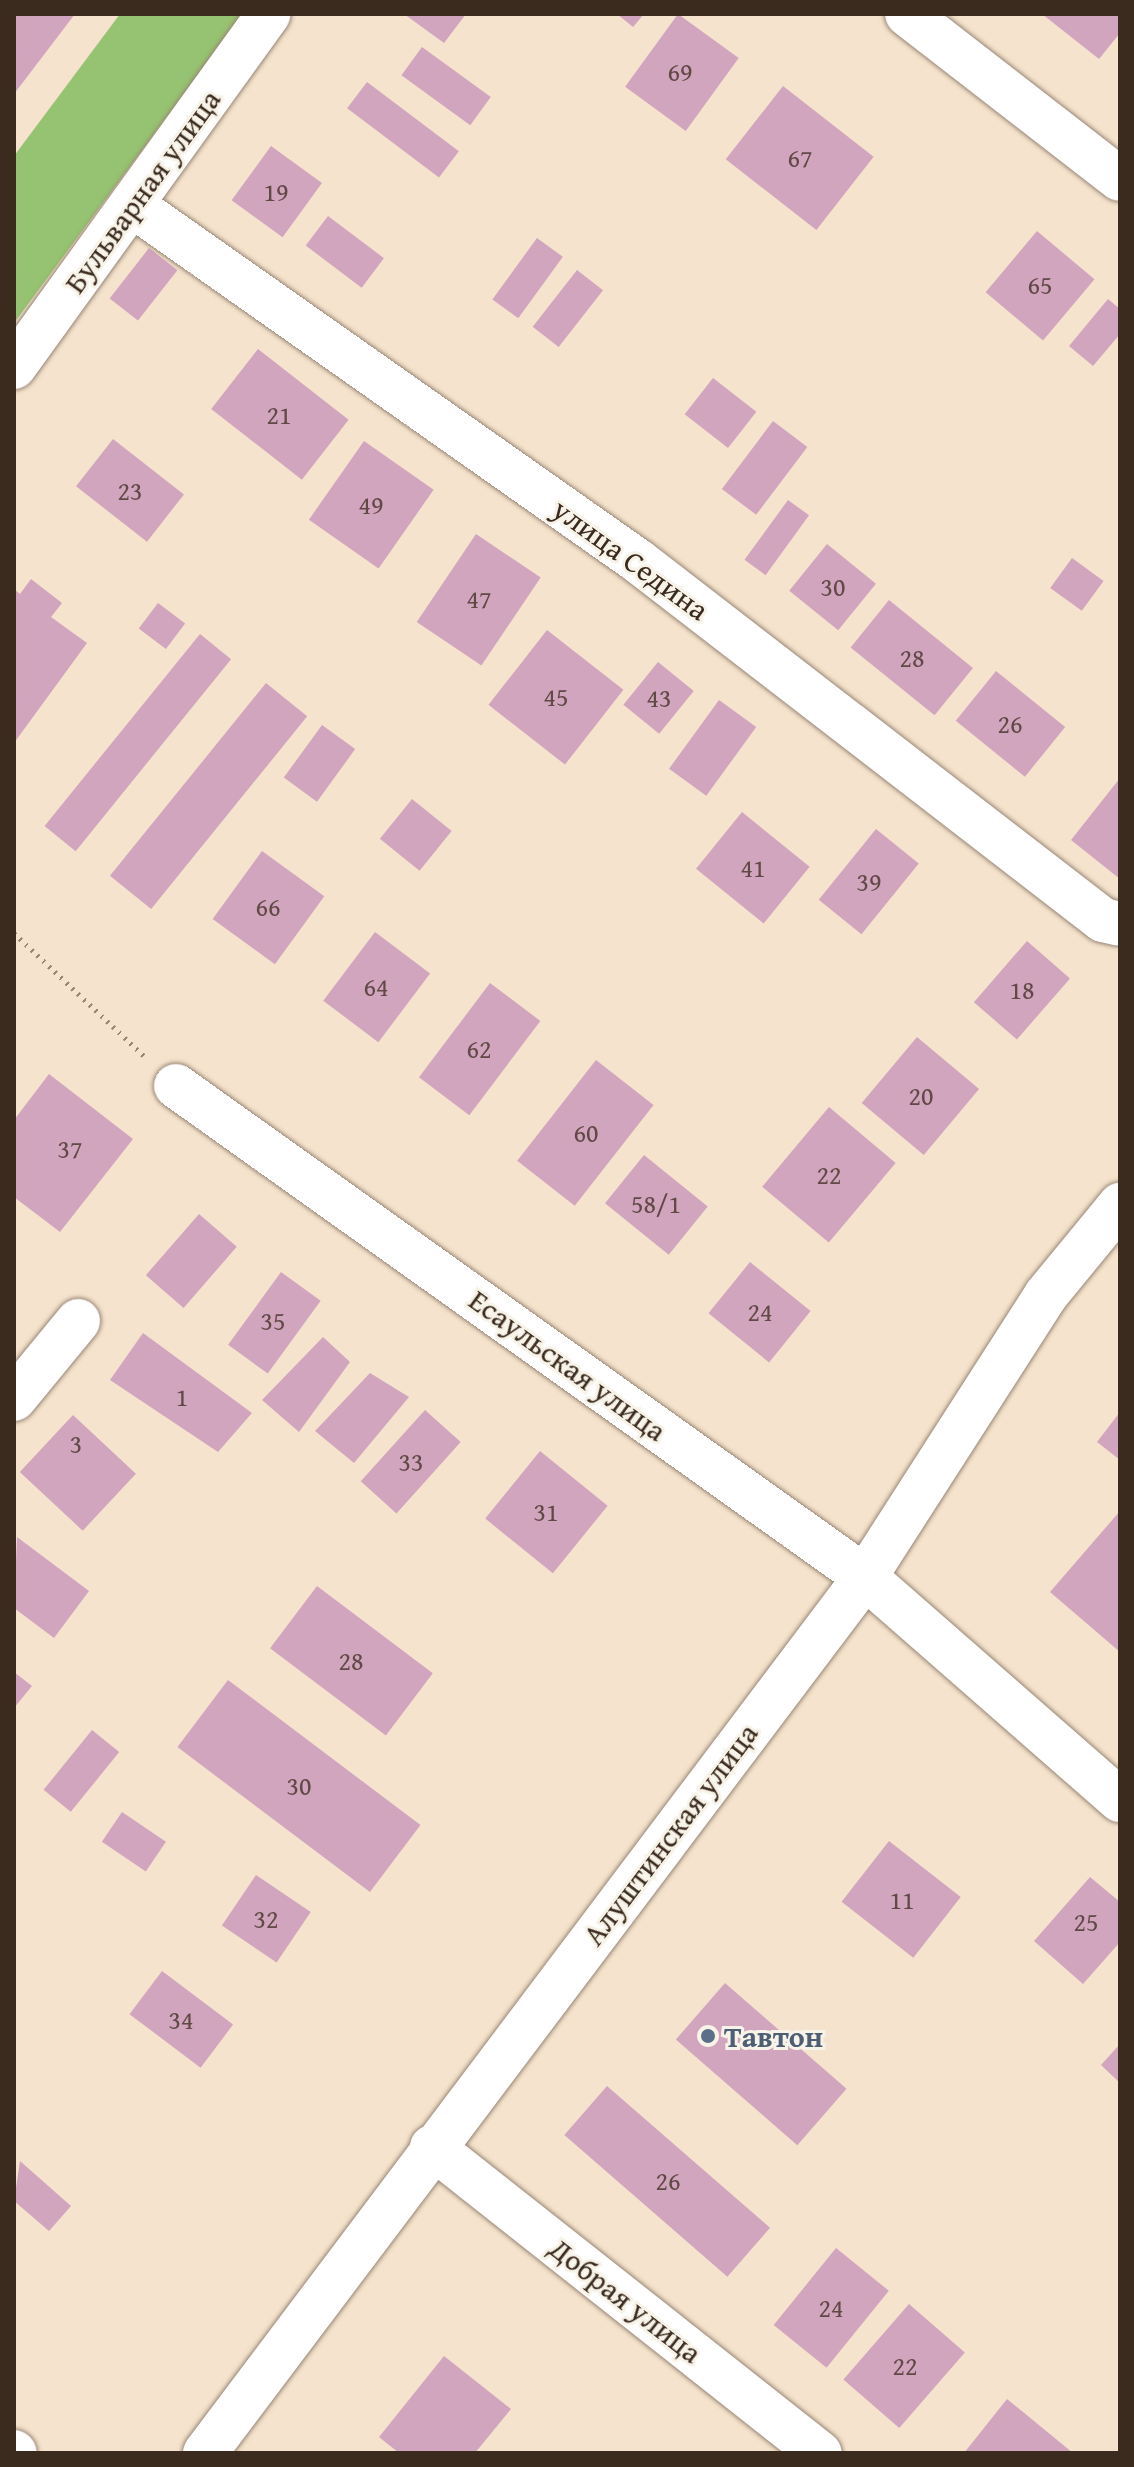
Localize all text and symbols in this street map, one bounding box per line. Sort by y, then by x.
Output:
house number: 69 [667,56,693,88]
street label: Бульварная улица [56,82,228,300]
house number: 67 [787,142,813,174]
house number: 19 [263,176,289,208]
house number: 65 [1027,269,1053,301]
house number: 21 [266,399,292,431]
house number: 23 [117,475,143,507]
house number: 49 [358,489,384,521]
street label: улица Седина [546,490,716,628]
house number: 30 [820,571,846,603]
house number: 47 [466,583,492,615]
house number: 28 [899,642,925,674]
house number: 45 [543,681,569,713]
house number: 43 [646,682,672,714]
house number: 26 [997,708,1023,740]
house number: 41 [740,852,766,884]
house number: 39 [856,866,882,898]
house number: 66 [255,891,281,923]
house number: 64 [363,971,389,1003]
house number: 18 [1009,974,1035,1006]
house number: 62 [466,1033,492,1065]
house number: 20 [908,1080,934,1112]
house number: 60 [573,1117,599,1149]
house number: 37 [57,1133,83,1165]
house number: 22 [816,1159,842,1191]
house number: 58/1 [631,1188,681,1220]
street label: Есаульская улица [462,1281,674,1449]
house number: 24 [747,1296,773,1328]
house number: 35 [260,1305,286,1337]
house number: 1 [176,1381,188,1413]
house number: 3 [70,1428,82,1460]
house number: 33 [398,1446,424,1478]
house number: 31 [533,1496,559,1528]
house number: 28 [338,1645,364,1677]
street label: Алуштинская улица [575,1716,765,1952]
house number: 30 [286,1770,312,1802]
house number: 11 [889,1884,915,1916]
house number: 32 [253,1903,279,1935]
house number: 25 [1073,1906,1099,1938]
house number: 34 [168,2004,194,2036]
place label: Тавтон [724,2018,823,2054]
marker: Тавтон [699,2027,717,2045]
house number: 26 [655,2165,681,2197]
street label: Добрая улица [543,2229,709,2371]
house number: 24 [818,2292,844,2324]
house number: 22 [892,2350,918,2382]

